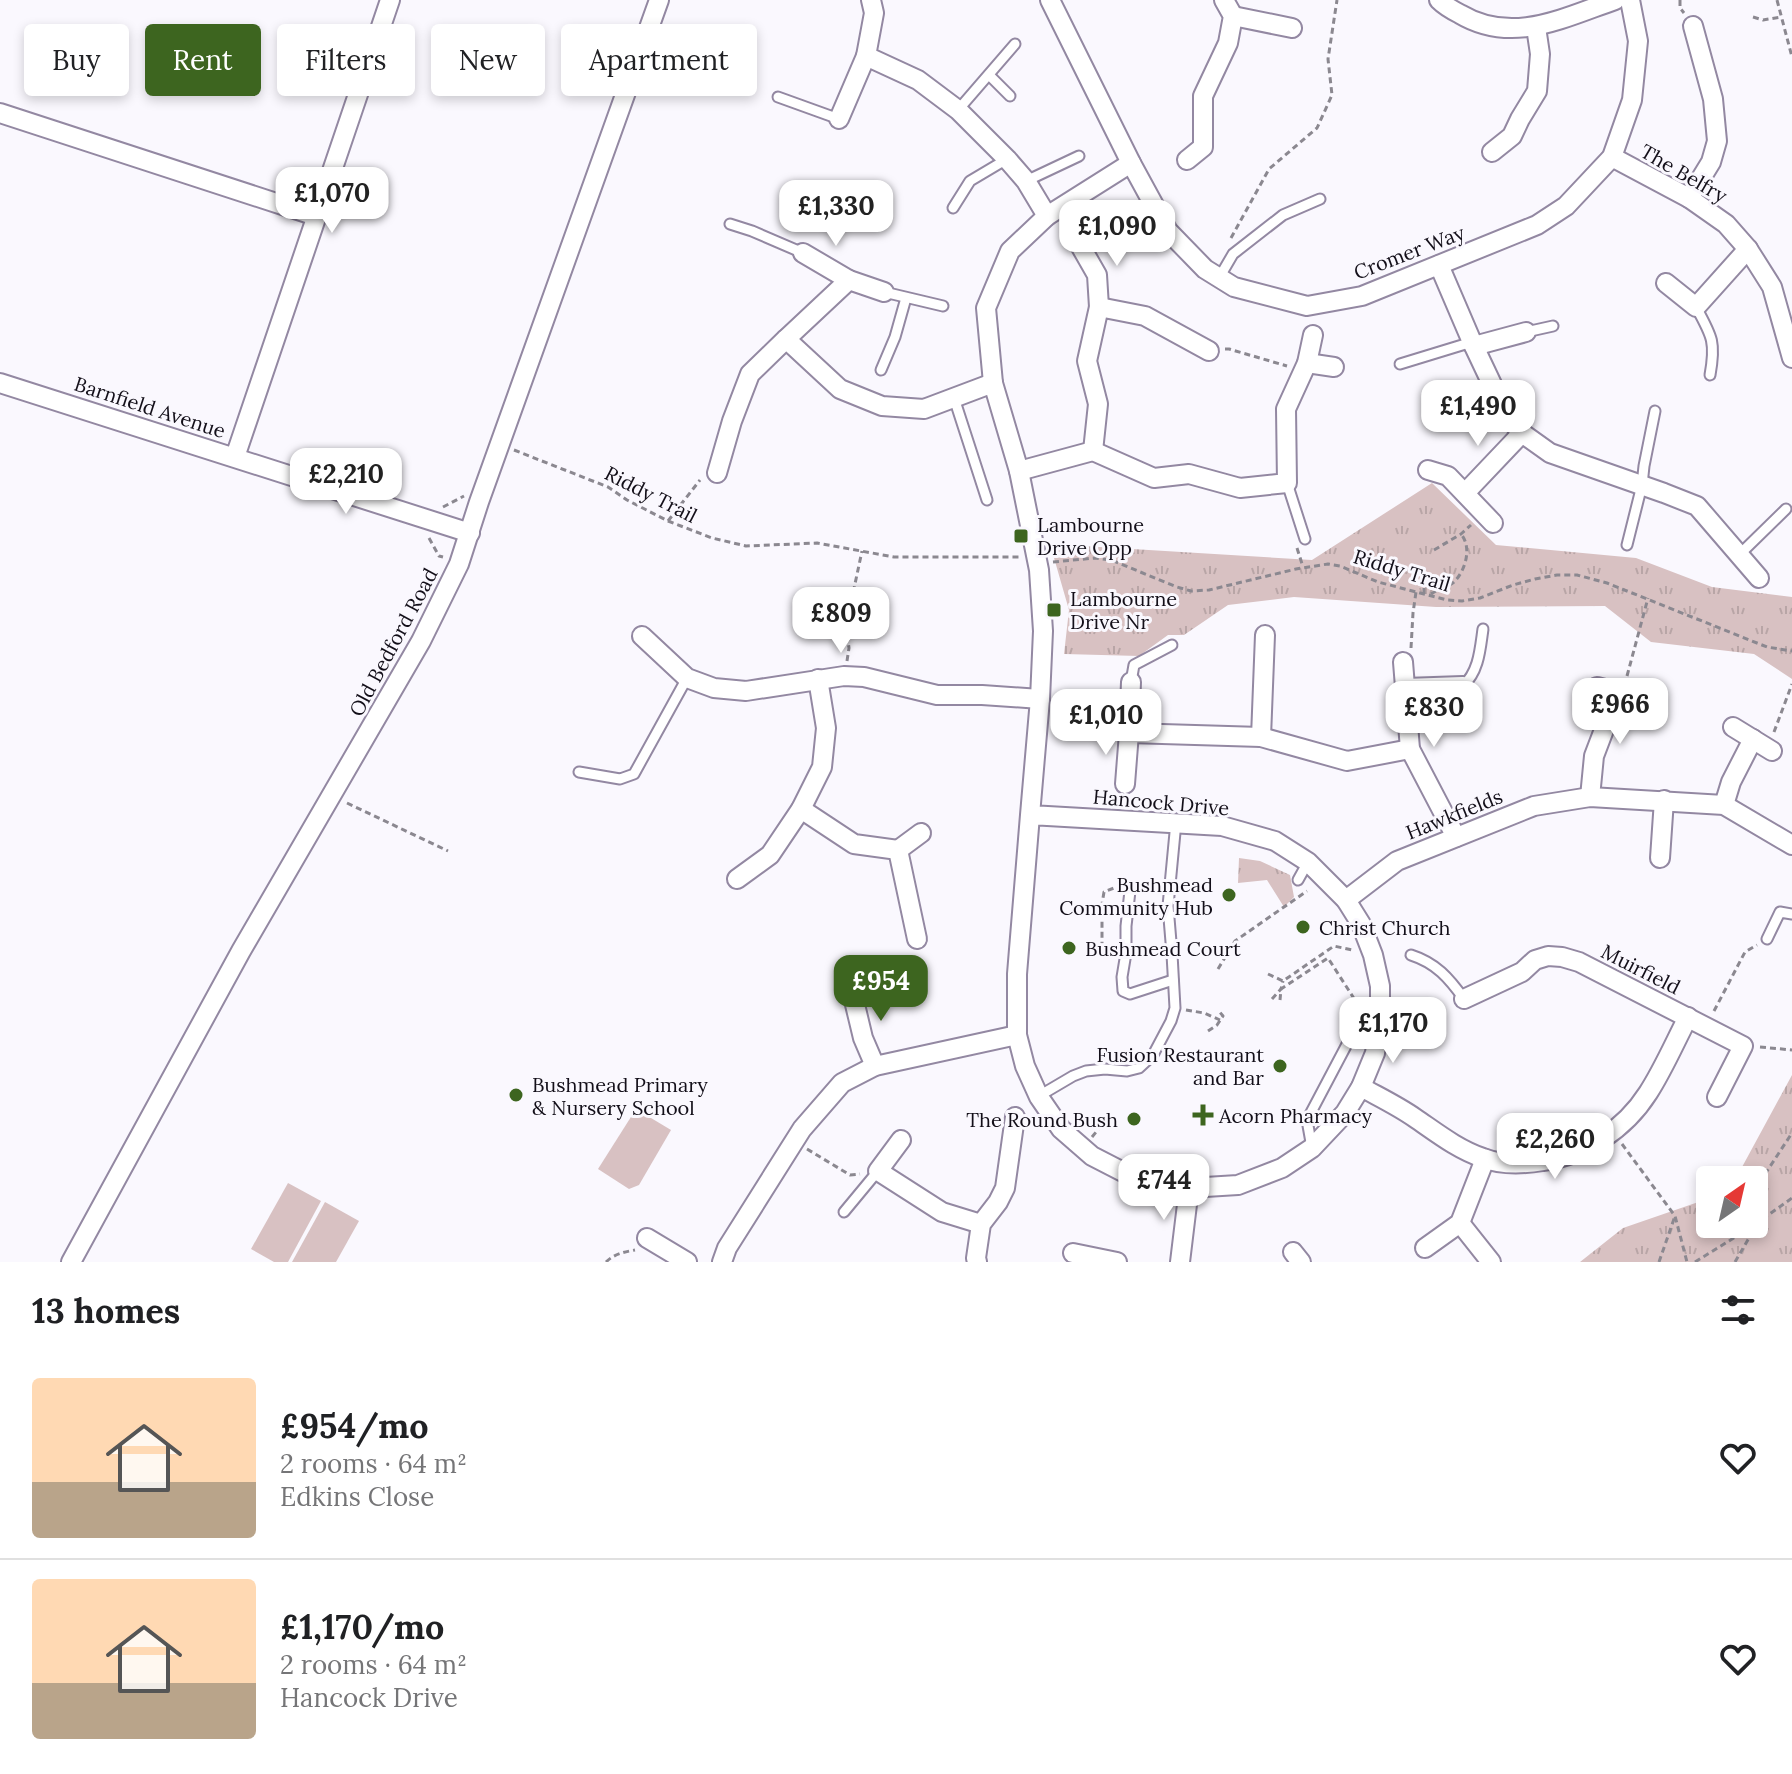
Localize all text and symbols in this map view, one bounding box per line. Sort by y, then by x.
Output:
chip: Buy [24,24,129,96]
chip: Rent [145,24,261,96]
chip: Filters [277,24,415,96]
chip: New [431,24,545,96]
chip: Apartment [561,24,757,96]
street label: The Belfry [1636,138,1732,208]
pin: £1,070 [267,167,397,235]
text: £1,070 [294,176,370,209]
pin: £1,330 [771,180,901,248]
text: £1,330 [797,189,875,222]
pin: £1,090 [1052,200,1182,268]
text: £1,090 [1077,209,1157,242]
street label: Cromer Way [1350,219,1468,285]
street label: Barnfield Avenue [71,371,229,443]
pin: £1,490 [1413,380,1543,448]
text: £1,490 [1439,389,1517,422]
pin: £2,210 [281,448,411,516]
text: £2,210 [308,457,384,490]
street label: Riddy Trail [601,460,701,528]
place label: Lambourne Drive Opp [1037,512,1144,560]
marker: Lambourne Drive Opp [1012,527,1030,545]
street label: Riddy Trail [1350,543,1454,597]
street label: Old Bedford Road [343,564,443,720]
place label: Lambourne Drive Nr [1070,586,1177,634]
pin: £809 [794,587,888,655]
text: £809 [810,596,872,629]
marker: Lambourne Drive Nr [1045,601,1063,619]
pin: £966 [1573,678,1667,746]
pin: £830 [1387,681,1481,749]
text: £966 [1590,687,1650,720]
pin: £1,010 [1041,689,1171,757]
text: £830 [1404,690,1464,723]
text: £1,010 [1068,698,1144,731]
street label: Hawkfields [1402,783,1506,845]
street label: Hancock Drive [1092,784,1230,820]
place label: Bushmead Community Hub [1059,872,1213,920]
marker: Bushmead Community Hub [1220,886,1238,904]
place label: Christ Church [1319,915,1451,940]
marker: Christ Church [1294,918,1312,936]
place label: Bushmead Court [1085,936,1241,961]
marker: Bushmead Court [1060,939,1078,957]
street label: Muirfield [1597,939,1685,1000]
pin: £954 [834,955,928,1023]
text: £954 [852,964,910,997]
pin: £1,170 [1328,997,1458,1065]
text: £1,170 [1357,1006,1429,1039]
place label: Fusion Restaurant and Bar [1096,1042,1264,1090]
marker: Fusion Restaurant and Bar [1271,1057,1289,1075]
place label: Bushmead Primary & Nursery School [532,1072,708,1120]
marker: Bushmead Primary & Nursery School [507,1086,525,1104]
place label: Acorn Pharmacy [1218,1103,1373,1128]
marker: Acorn Pharmacy [1194,1106,1212,1124]
place label: The Round Bush [966,1107,1118,1132]
marker: The Round Bush [1125,1110,1143,1128]
pin: £2,260 [1490,1113,1620,1181]
text: £2,260 [1515,1122,1595,1155]
pin: £744 [1117,1154,1211,1222]
text: £744 [1136,1163,1192,1196]
north arrow [1696,1166,1768,1238]
map controls [1696,1166,1768,1238]
icon: filters [1716,1288,1760,1332]
text: 13 homes [32,1289,180,1332]
text: £954/mo [280,1404,429,1447]
icon: home [96,1410,192,1506]
icon: heart [1716,1436,1760,1480]
text: 2 rooms · 64 m² [280,1447,467,1480]
text: Edkins Close [280,1480,434,1513]
text: £1,170/mo [280,1605,444,1648]
icon: home [96,1611,192,1707]
icon: heart [1716,1637,1760,1681]
text: 2 rooms · 64 m² [280,1648,467,1681]
text: Hancock Drive [280,1681,458,1714]

